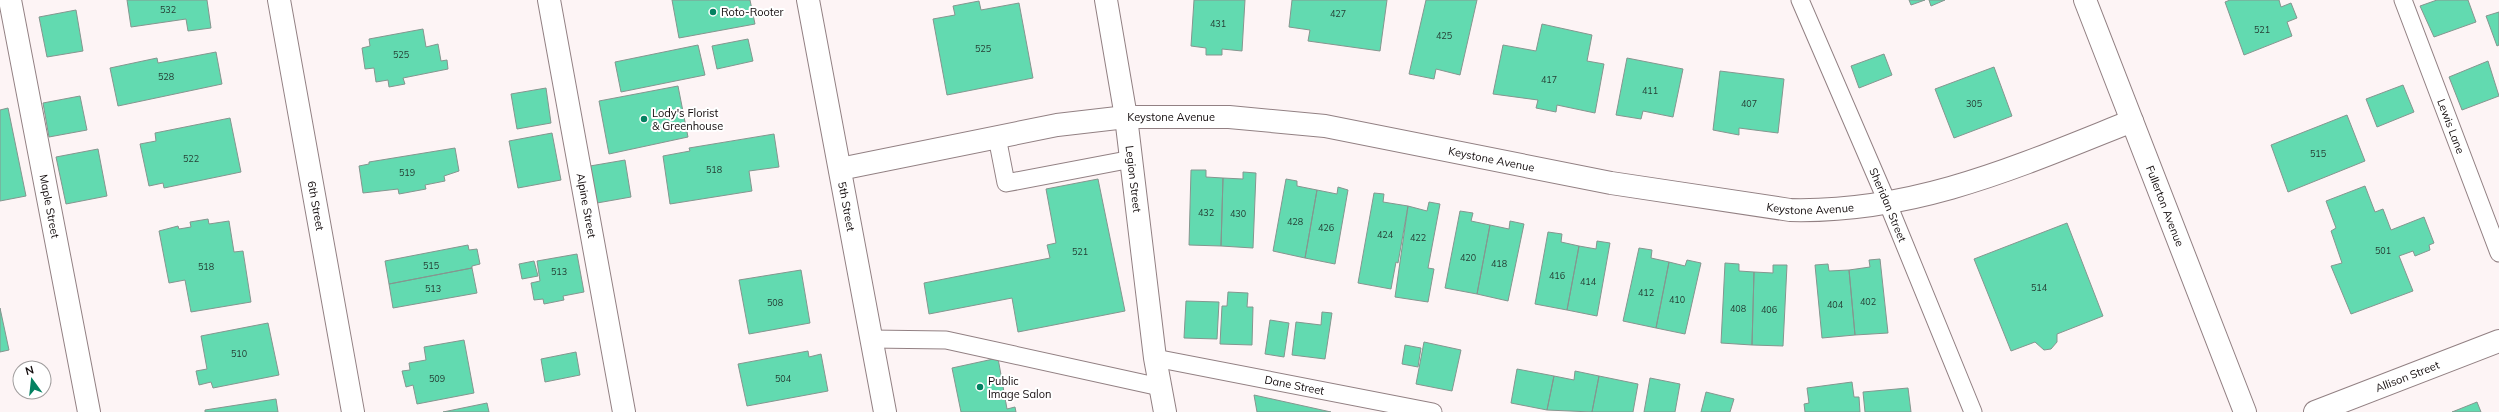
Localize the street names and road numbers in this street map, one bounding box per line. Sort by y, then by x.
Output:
street label: Lewis Lane [2434,97,2468,156]
street label: Keystone Avenue [1127,110,1215,124]
street label: Keystone Avenue [1447,144,1536,175]
street label: Legion Street [1122,145,1144,213]
street label: Fullerton Avenue [2143,164,2187,249]
street label: Sheridan Street [1866,166,1910,244]
street label: Alpine Street [574,172,599,239]
street label: Maple Street [37,173,63,239]
street label: 6th Street [305,180,327,232]
street label: 5th Street [835,180,858,233]
street label: Keystone Avenue [1765,200,1855,217]
street label: Allison Street [2373,358,2442,395]
street label: Dane Street [1263,372,1326,398]

